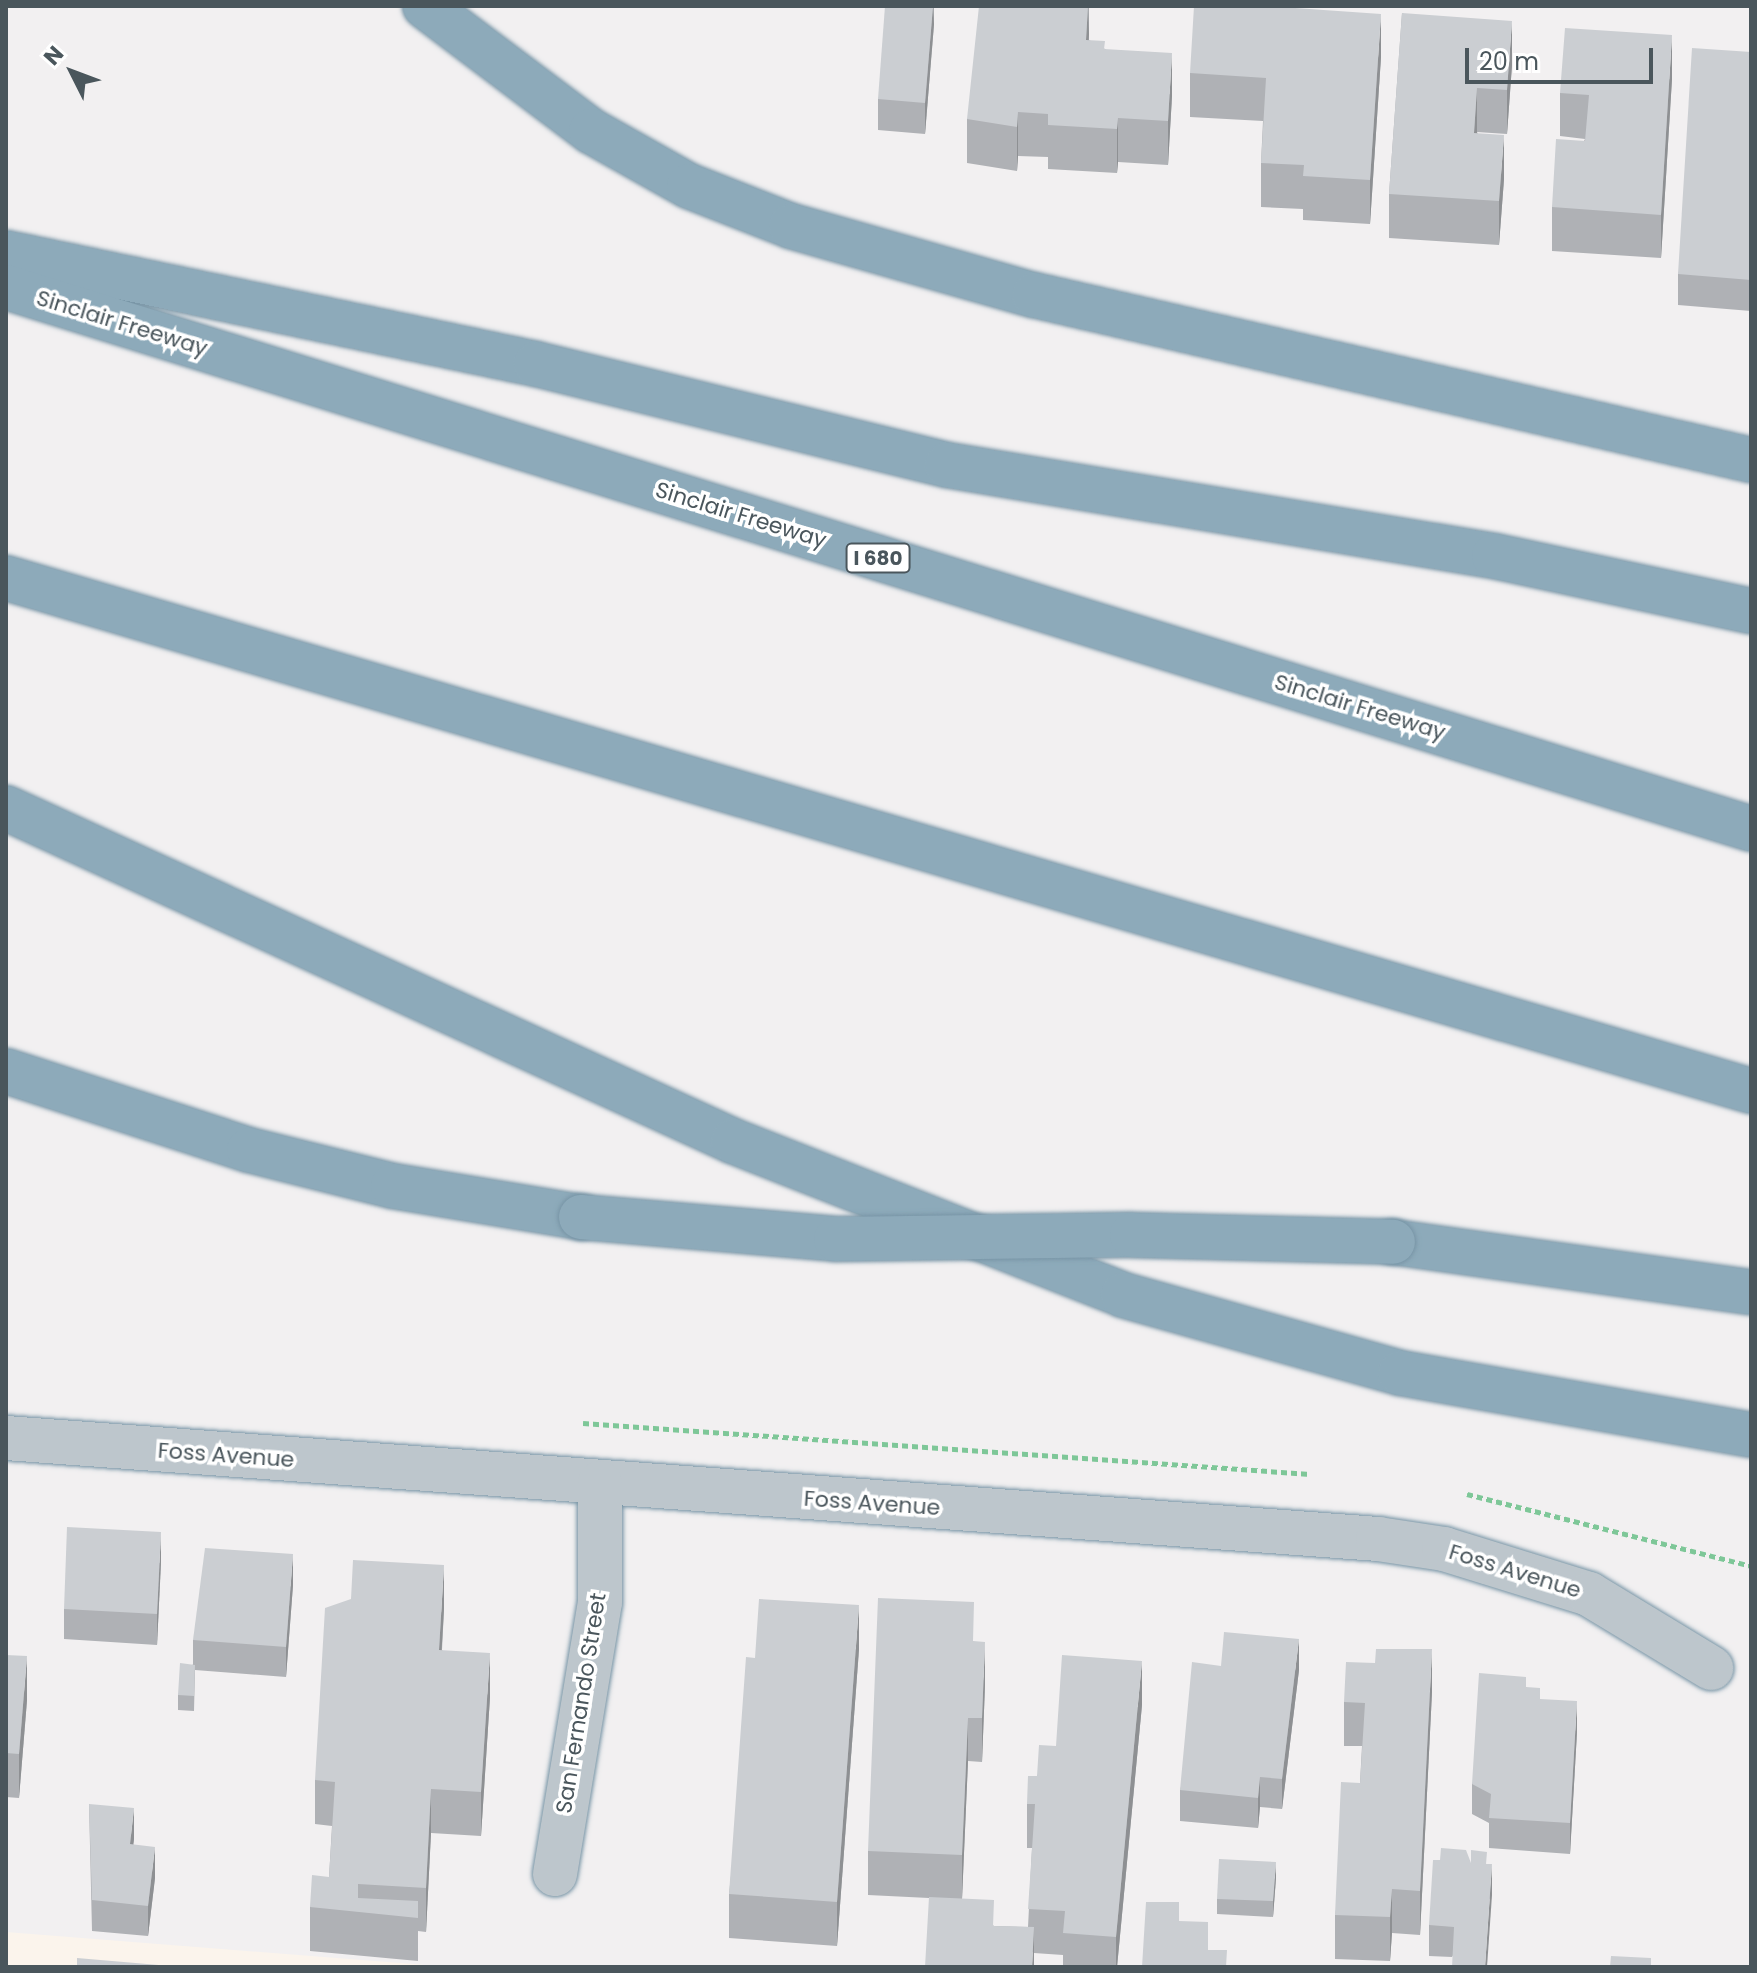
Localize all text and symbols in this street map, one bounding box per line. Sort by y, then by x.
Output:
north arrow [32,32,112,112]
scale bar [1469,32,1657,82]
text: N [37,39,71,72]
text: 20 m [1479,45,1539,78]
street label: Sinclair Freeway [33,284,211,362]
street label: Sinclair Freeway [652,476,830,554]
road number: I 680 [844,542,912,574]
street label: Sinclair Freeway [1271,668,1449,746]
street label: Foss Avenue [157,1437,295,1473]
street label: Foss Avenue [803,1485,941,1521]
street label: Foss Avenue [1446,1538,1584,1604]
street label: San Fernando Street [551,1591,611,1815]

